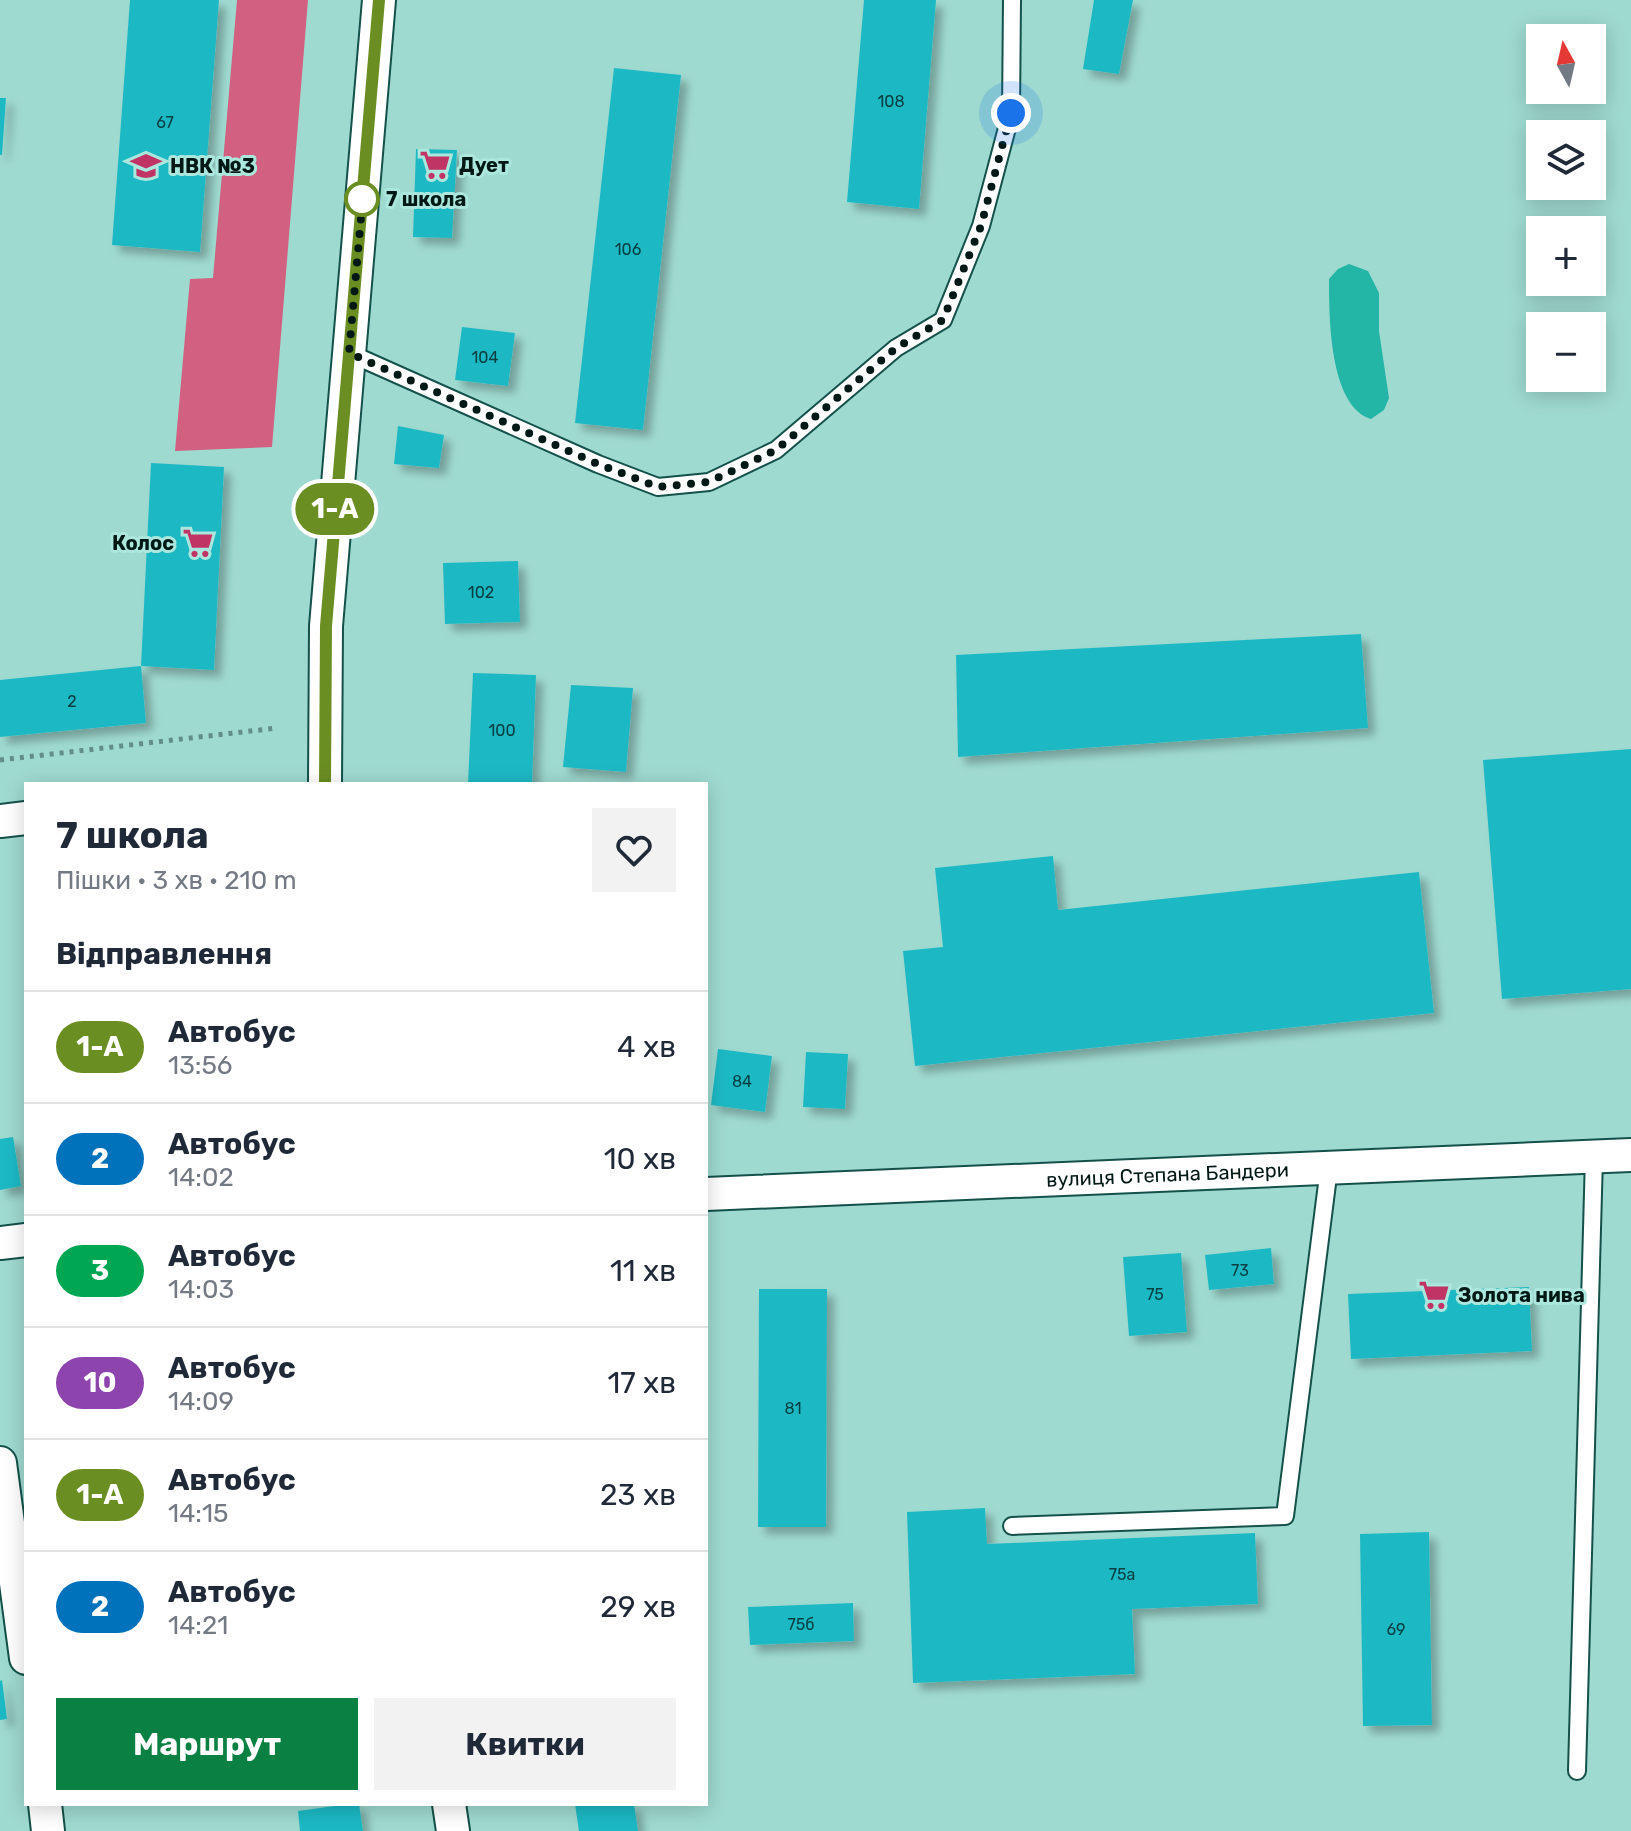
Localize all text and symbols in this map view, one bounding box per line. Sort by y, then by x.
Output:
north arrow [1526,24,1606,104]
map controls [1526,24,1606,392]
house number: 108 [877,92,905,111]
your location [991,93,1031,133]
house number: 67 [156,113,174,132]
button: layers [1526,120,1606,200]
supermarket icon: Дует [418,148,452,182]
school or university icon: НВК №3 [129,149,163,183]
place label: Дует [459,153,509,177]
place label: НВК №3 [170,154,255,178]
marker: 7 школа [345,182,379,216]
place label: 7 школа [386,187,466,211]
button: + [1526,216,1606,296]
house number: 106 [615,240,642,259]
button: − [1526,312,1606,392]
house number: 104 [472,348,499,367]
line badge: 1-А [289,483,381,535]
text: 1-А [311,492,359,525]
supermarket icon: Колос [181,526,215,560]
place label: Колос [112,531,174,555]
house number: 102 [468,583,494,602]
house number: 2 [67,692,77,711]
house number: 100 [488,721,516,740]
button: heart [592,808,676,892]
text: 7 школа [56,812,209,858]
text: Пішки · 3 хв · 210 m [56,865,297,896]
text: Відправлення [56,936,272,972]
text: Автобус [168,1014,296,1050]
text: 4 хв [617,1029,676,1065]
text: 1-А [76,1030,124,1063]
text: 13:56 [168,1050,233,1081]
house number: 84 [732,1072,752,1091]
text: Автобус [168,1126,296,1162]
text: 10 хв [604,1141,676,1177]
text: 2 [91,1142,109,1175]
street label: вулиця Степана Бандери [1046,1157,1289,1192]
text: 14:02 [168,1162,234,1193]
text: Автобус [168,1238,296,1274]
text: 11 хв [610,1253,676,1289]
text: 3 [91,1254,109,1287]
house number: 73 [1231,1261,1249,1280]
text: 14:03 [168,1274,234,1305]
supermarket icon: Золота нива [1417,1278,1451,1312]
place label: Золота нива [1458,1283,1585,1307]
house number: 75 [1146,1285,1164,1304]
text: Автобус [168,1350,296,1386]
text: 17 хв [607,1365,676,1401]
text: 10 [84,1366,116,1399]
text: 14:09 [168,1386,234,1417]
house number: 81 [784,1399,802,1418]
text: Автобус [168,1462,296,1498]
text: 23 хв [600,1477,676,1513]
text: 1-А [76,1478,124,1511]
text: 14:15 [168,1498,229,1529]
house number: 75а [1109,1565,1135,1584]
text: Автобус [168,1574,296,1610]
text: 29 хв [600,1589,676,1625]
text: 2 [91,1590,109,1623]
text: 14:21 [168,1610,228,1641]
house number: 75б [787,1615,815,1634]
house number: 69 [1386,1620,1406,1639]
button: Маршрут [56,1698,358,1790]
button: Квитки [374,1698,676,1790]

